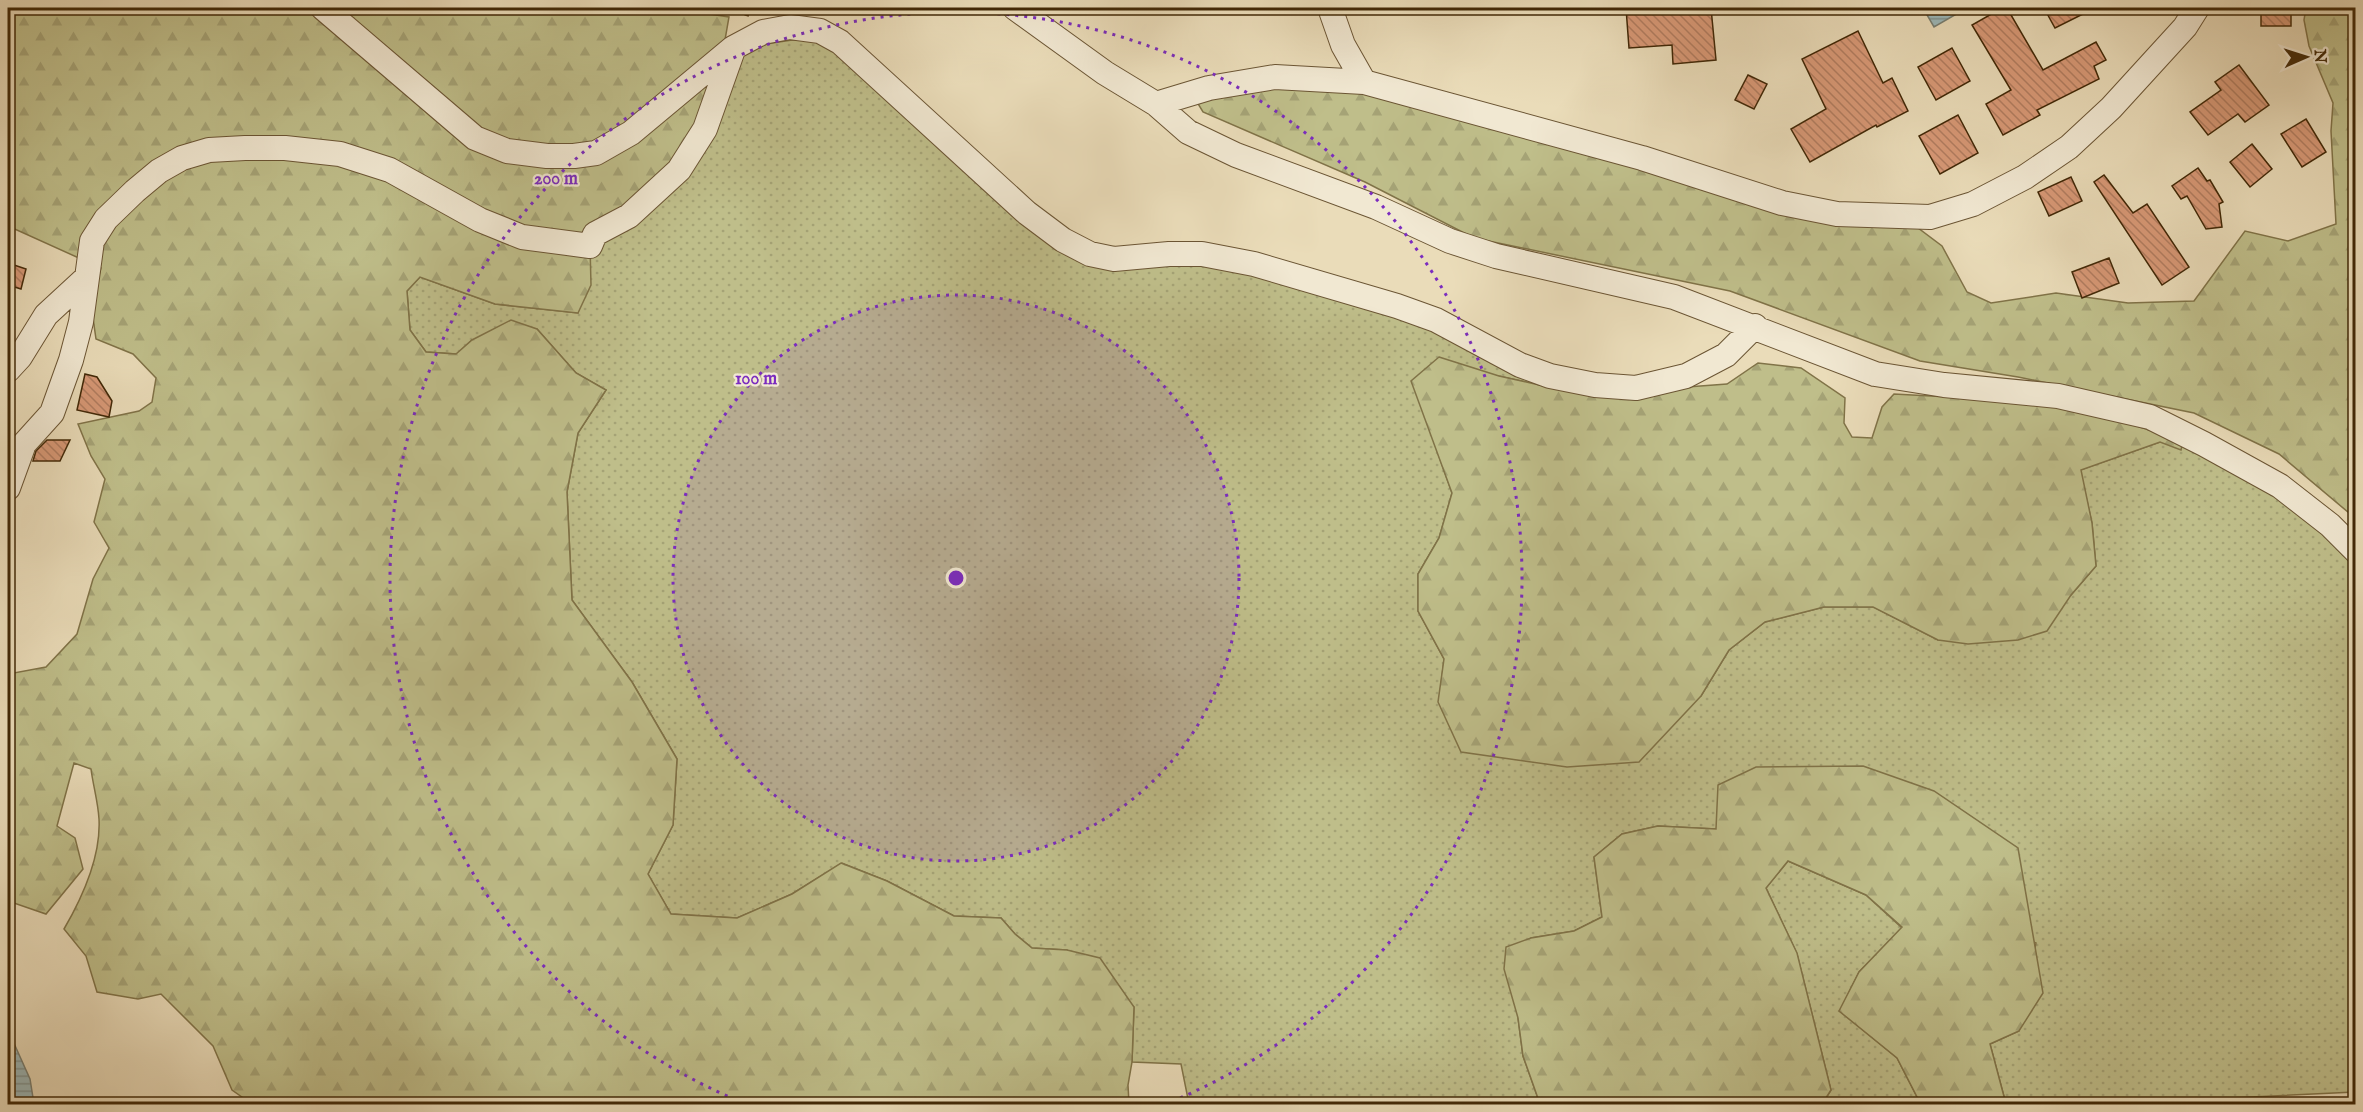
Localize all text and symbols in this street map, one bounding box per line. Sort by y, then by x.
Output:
north arrow [2276,27,2336,87]
text: N [2309,48,2329,64]
text: 200 m [534,168,578,191]
text: 100 m [735,368,777,391]
centre of rings [946,568,966,588]

